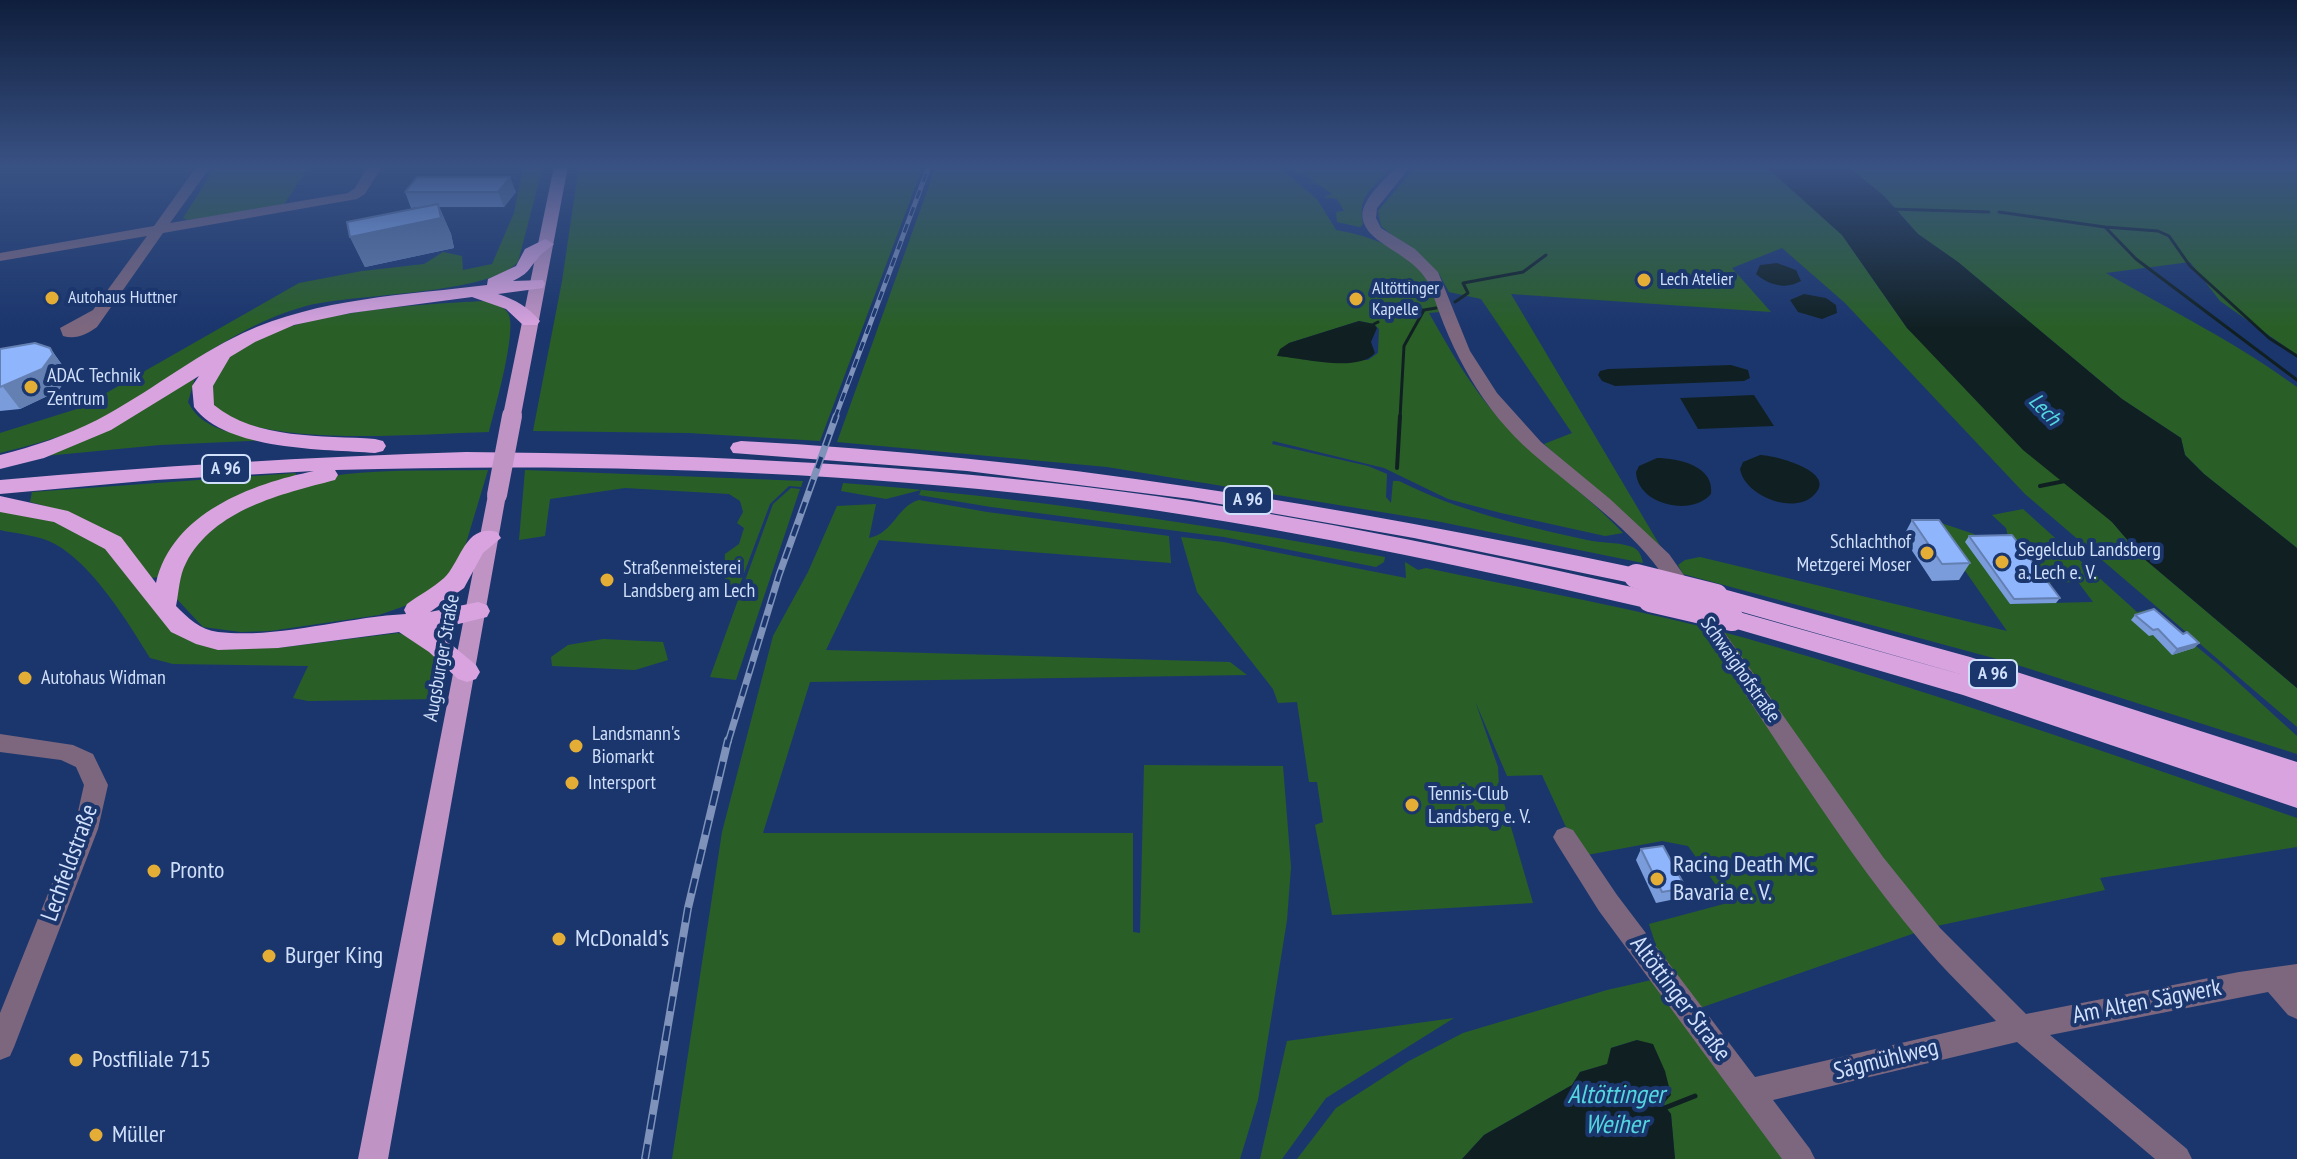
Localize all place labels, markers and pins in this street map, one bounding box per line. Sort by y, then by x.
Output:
place label: Lech Atelier [1660,269,1733,291]
marker: Lech Atelier [1635,271,1653,289]
place label: Altöttinger Kapelle [1372,278,1439,320]
place label: Autohaus Huttner [68,287,177,309]
marker: Autohaus Huttner [43,289,61,307]
marker: Altöttinger Kapelle [1347,290,1365,308]
place label: ADAC Technik Zentrum [47,364,141,411]
marker: ADAC Technik Zentrum [22,378,40,396]
place label: Schlachthof Metzgerei Moser [1796,530,1911,577]
place label: Segelclub Landsberg a. Lech e. V. [2018,538,2161,585]
marker: Schlachthof Metzgerei Moser [1918,544,1936,562]
marker: Segelclub Landsberg a. Lech e. V. [1993,553,2011,571]
place label: Straßenmeisterei Landsberg am Lech [623,556,755,603]
marker: Straßenmeisterei Landsberg am Lech [598,571,616,589]
place label: Autohaus Widman [41,666,166,690]
marker: Autohaus Widman [16,669,34,687]
place label: Landsmann's Biomarkt [592,722,680,769]
marker: Landsmann's Biomarkt [567,737,585,755]
place label: Intersport [588,771,656,795]
marker: Intersport [563,774,581,792]
place label: Tennis-Club Landsberg e. V. [1428,782,1531,829]
marker: Tennis-Club Landsberg e. V. [1403,796,1421,814]
place label: Racing Death MC Bavaria e. V. [1673,851,1815,907]
place label: Pronto [170,857,224,885]
marker: Pronto [145,862,163,880]
marker: Racing Death MC Bavaria e. V. [1648,870,1666,888]
place label: McDonald's [575,925,669,953]
marker: McDonald's [550,930,568,948]
place label: Burger King [285,942,383,970]
marker: Burger King [260,947,278,965]
place label: Postfiliale 715 [92,1046,211,1074]
marker: Postfiliale 715 [67,1051,85,1069]
place label: Müller [112,1121,165,1149]
marker: Müller [87,1126,105,1144]

